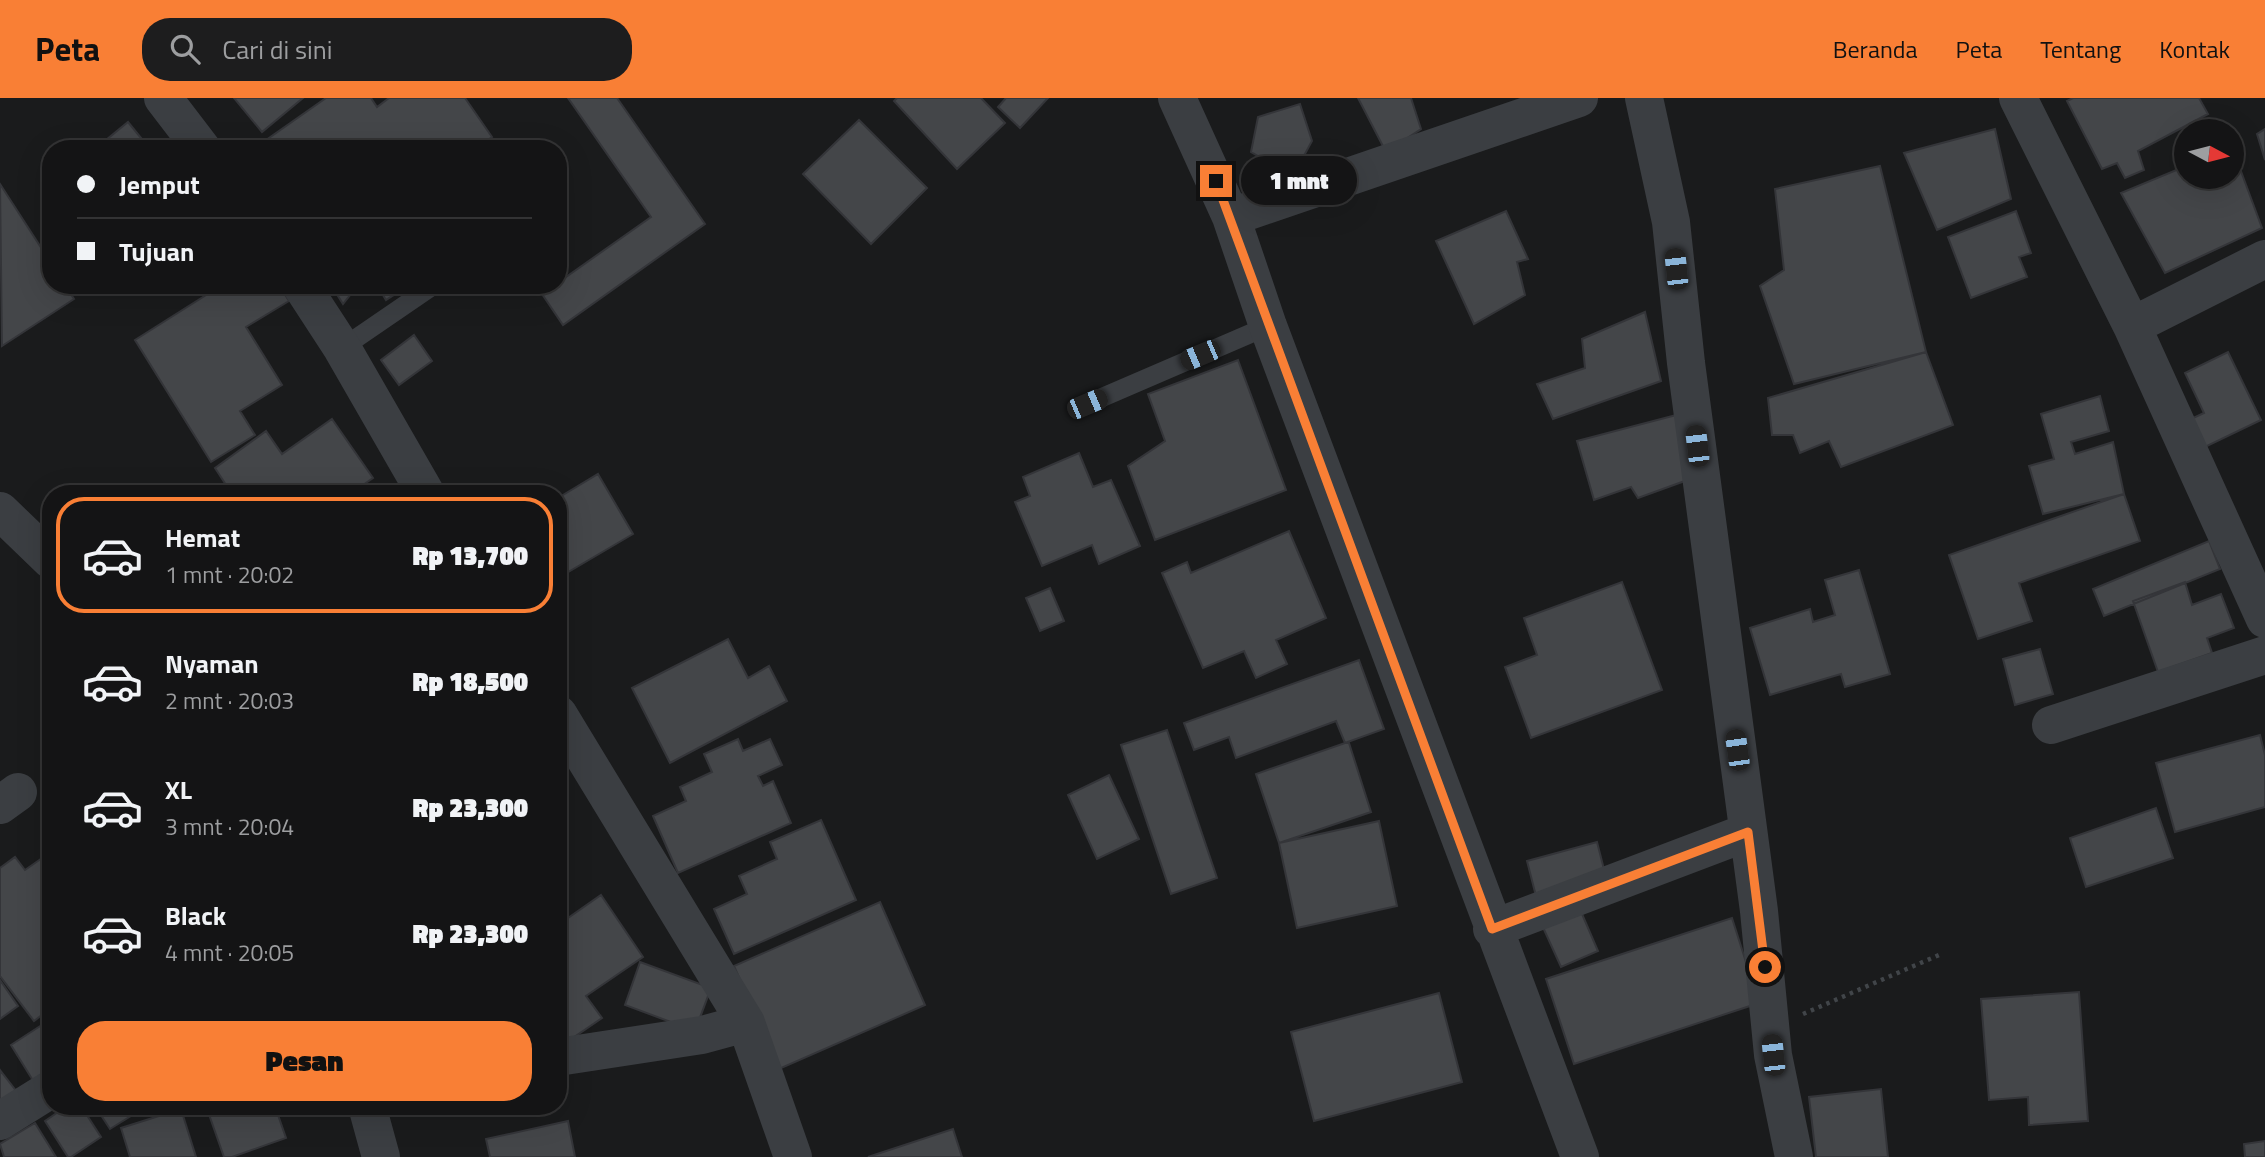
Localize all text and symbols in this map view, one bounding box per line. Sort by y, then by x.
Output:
search box [142,18,632,81]
text: Peta [35,24,100,74]
icon: search [166,30,204,68]
text: Cari di sini [222,30,332,69]
text: Beranda [1833,31,1918,67]
text: Peta [1956,31,2002,67]
text: Tentang [2040,31,2121,67]
text: Kontak [2159,31,2230,67]
north arrow [2174,119,2244,189]
map controls [2174,119,2244,189]
callout: 1 mnt [1240,156,1356,206]
text: 1 mnt [1269,163,1329,198]
text: Jemput [119,165,200,204]
route end [1200,165,1232,197]
text: Tujuan [119,232,194,271]
car [1664,247,1689,291]
car [1177,337,1224,373]
car [1064,386,1111,422]
car [1685,424,1710,468]
text: Hemat [165,518,240,557]
icon: car [81,524,144,587]
text: Rp 13,700 [413,536,528,575]
text: 1 mnt · 20:02 [165,557,294,592]
text: Nyaman [165,644,259,683]
icon: car [81,650,144,713]
text: Rp 18,500 [413,662,528,701]
text: 2 mnt · 20:03 [165,683,294,718]
car [1724,728,1751,772]
text: XL [165,770,192,809]
icon: car [81,776,144,839]
text: Rp 23,300 [413,788,528,827]
text: 3 mnt · 20:04 [165,809,294,844]
text: Black [165,896,226,935]
icon: car [81,902,144,965]
text: Rp 23,300 [413,914,528,953]
text: 4 mnt · 20:05 [165,935,294,970]
route start [1749,951,1781,983]
button: Pesan [77,1021,532,1101]
car [1761,1033,1786,1077]

